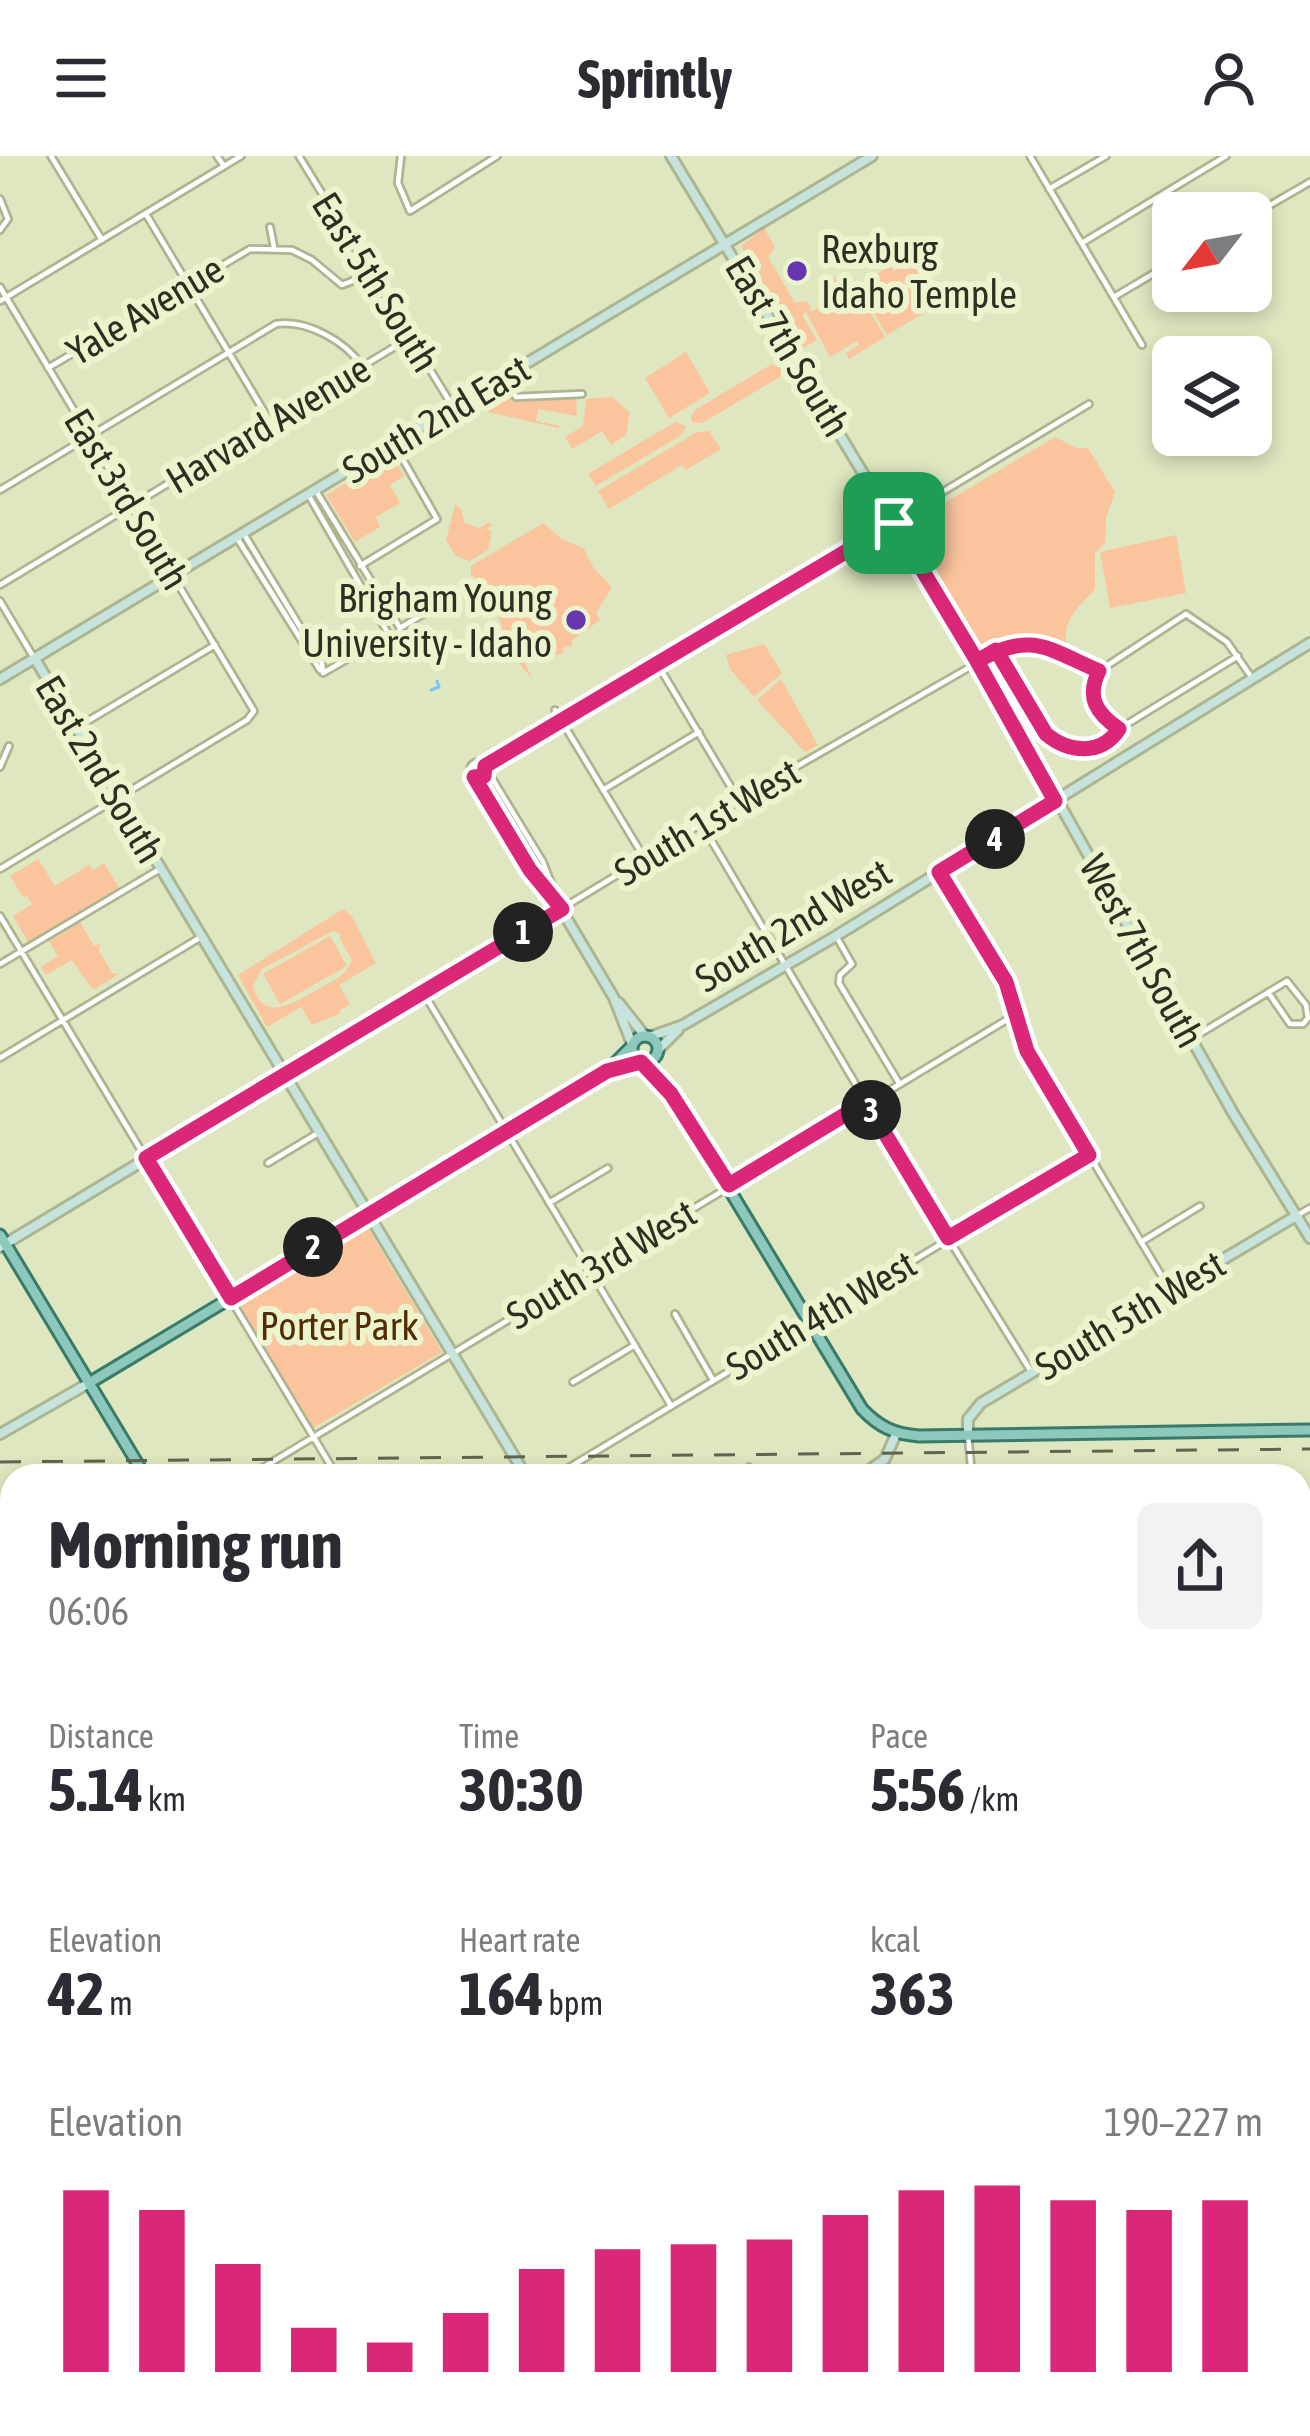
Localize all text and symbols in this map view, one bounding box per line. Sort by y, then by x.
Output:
icon: menu [48,45,114,111]
icon: person [1196,45,1262,111]
text: Sprintly [578,48,732,109]
street label: East 5th South [304,184,448,380]
north arrow [1152,192,1272,312]
map controls [1152,192,1272,456]
place label: Rexburg Idaho Temple [821,227,1017,316]
street label: Yale Avenue [59,246,231,374]
street label: East 7th South [717,248,859,444]
marker: Rexburg Idaho Temple [784,258,810,284]
button: layers [1152,336,1272,456]
street label: Harvard Avenue [158,346,378,502]
street label: South 2nd East [335,346,537,492]
street label: East 3rd South [56,401,198,597]
pin [843,472,945,574]
icon: arrive [861,490,927,556]
place label: Brigham Young University - Idaho [302,576,552,665]
marker: Brigham Young University - Idaho [563,607,589,633]
street label: East 2nd South [27,668,173,870]
street label: South 1st West [607,750,807,894]
pin: 4 [965,809,1025,869]
text: 4 [987,820,1003,858]
street label: West 7th South [1071,847,1213,1055]
street label: South 2nd West [687,850,899,1000]
pin: 1 [493,902,553,962]
text: 1 [515,913,531,951]
pin: 3 [841,1080,901,1140]
text: 3 [863,1091,879,1129]
street label: South 3rd West [499,1190,703,1338]
pin: 2 [283,1217,343,1277]
text: 2 [305,1228,321,1266]
street label: South 4th West [719,1241,923,1389]
street label: South 5th West [1028,1241,1232,1389]
park label: Porter Park [260,1304,418,1348]
button: share [1137,1503,1263,1629]
text: Morning run [48,1506,343,1582]
text: 06:06 [48,1589,129,1633]
text: Distance [48,1717,154,1755]
text: Time [459,1717,519,1755]
text: Pace [870,1717,928,1755]
text: 5.14 [48,1755,143,1824]
text: 30:30 [459,1755,584,1824]
text: 5:56 [870,1755,965,1824]
text: km [143,1780,186,1818]
text: /km [965,1780,1019,1818]
text: Elevation [48,1921,162,1959]
text: Heart rate [459,1921,581,1959]
text: kcal [870,1921,920,1959]
text: 42 [48,1959,104,2028]
text: 164 [459,1959,544,2028]
text: 363 [870,1959,955,2028]
text: m [104,1984,133,2022]
text: bpm [544,1984,603,2022]
text: Elevation [48,2100,183,2144]
text: 190–227 m [1104,2100,1263,2144]

